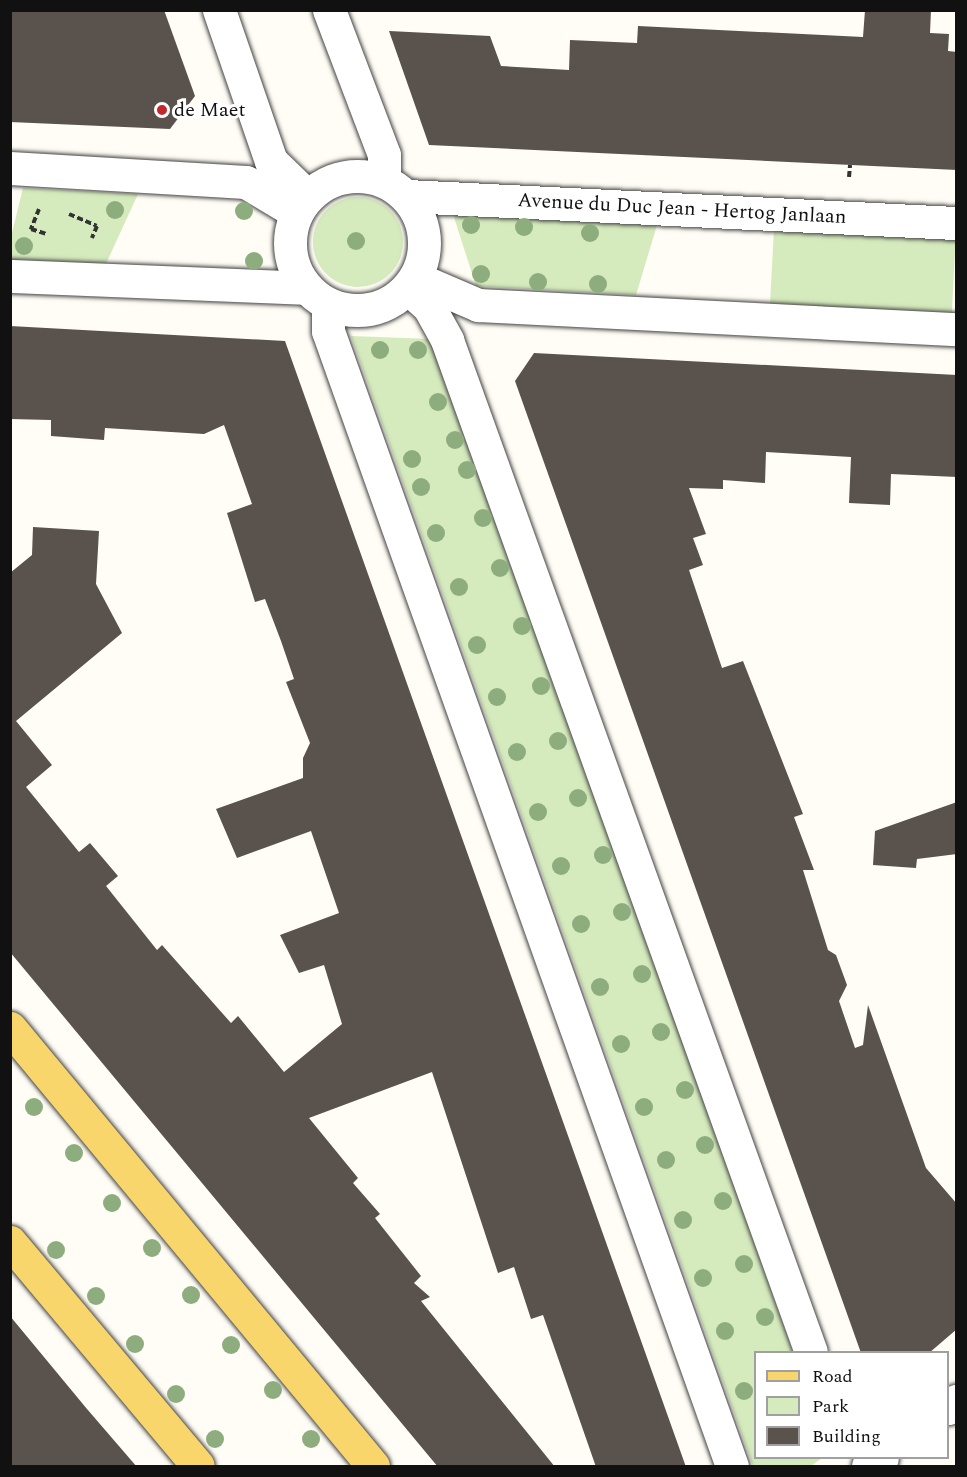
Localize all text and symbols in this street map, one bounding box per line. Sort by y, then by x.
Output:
place label: de Maet [174,98,246,122]
marker: de Maet [155,103,169,117]
street label: Avenue du Duc Jean - Hertog Janlaan [517,188,847,230]
legend [754,1351,949,1459]
text: Road [812,1363,853,1390]
text: Park [812,1393,849,1420]
text: Building [812,1423,881,1450]

